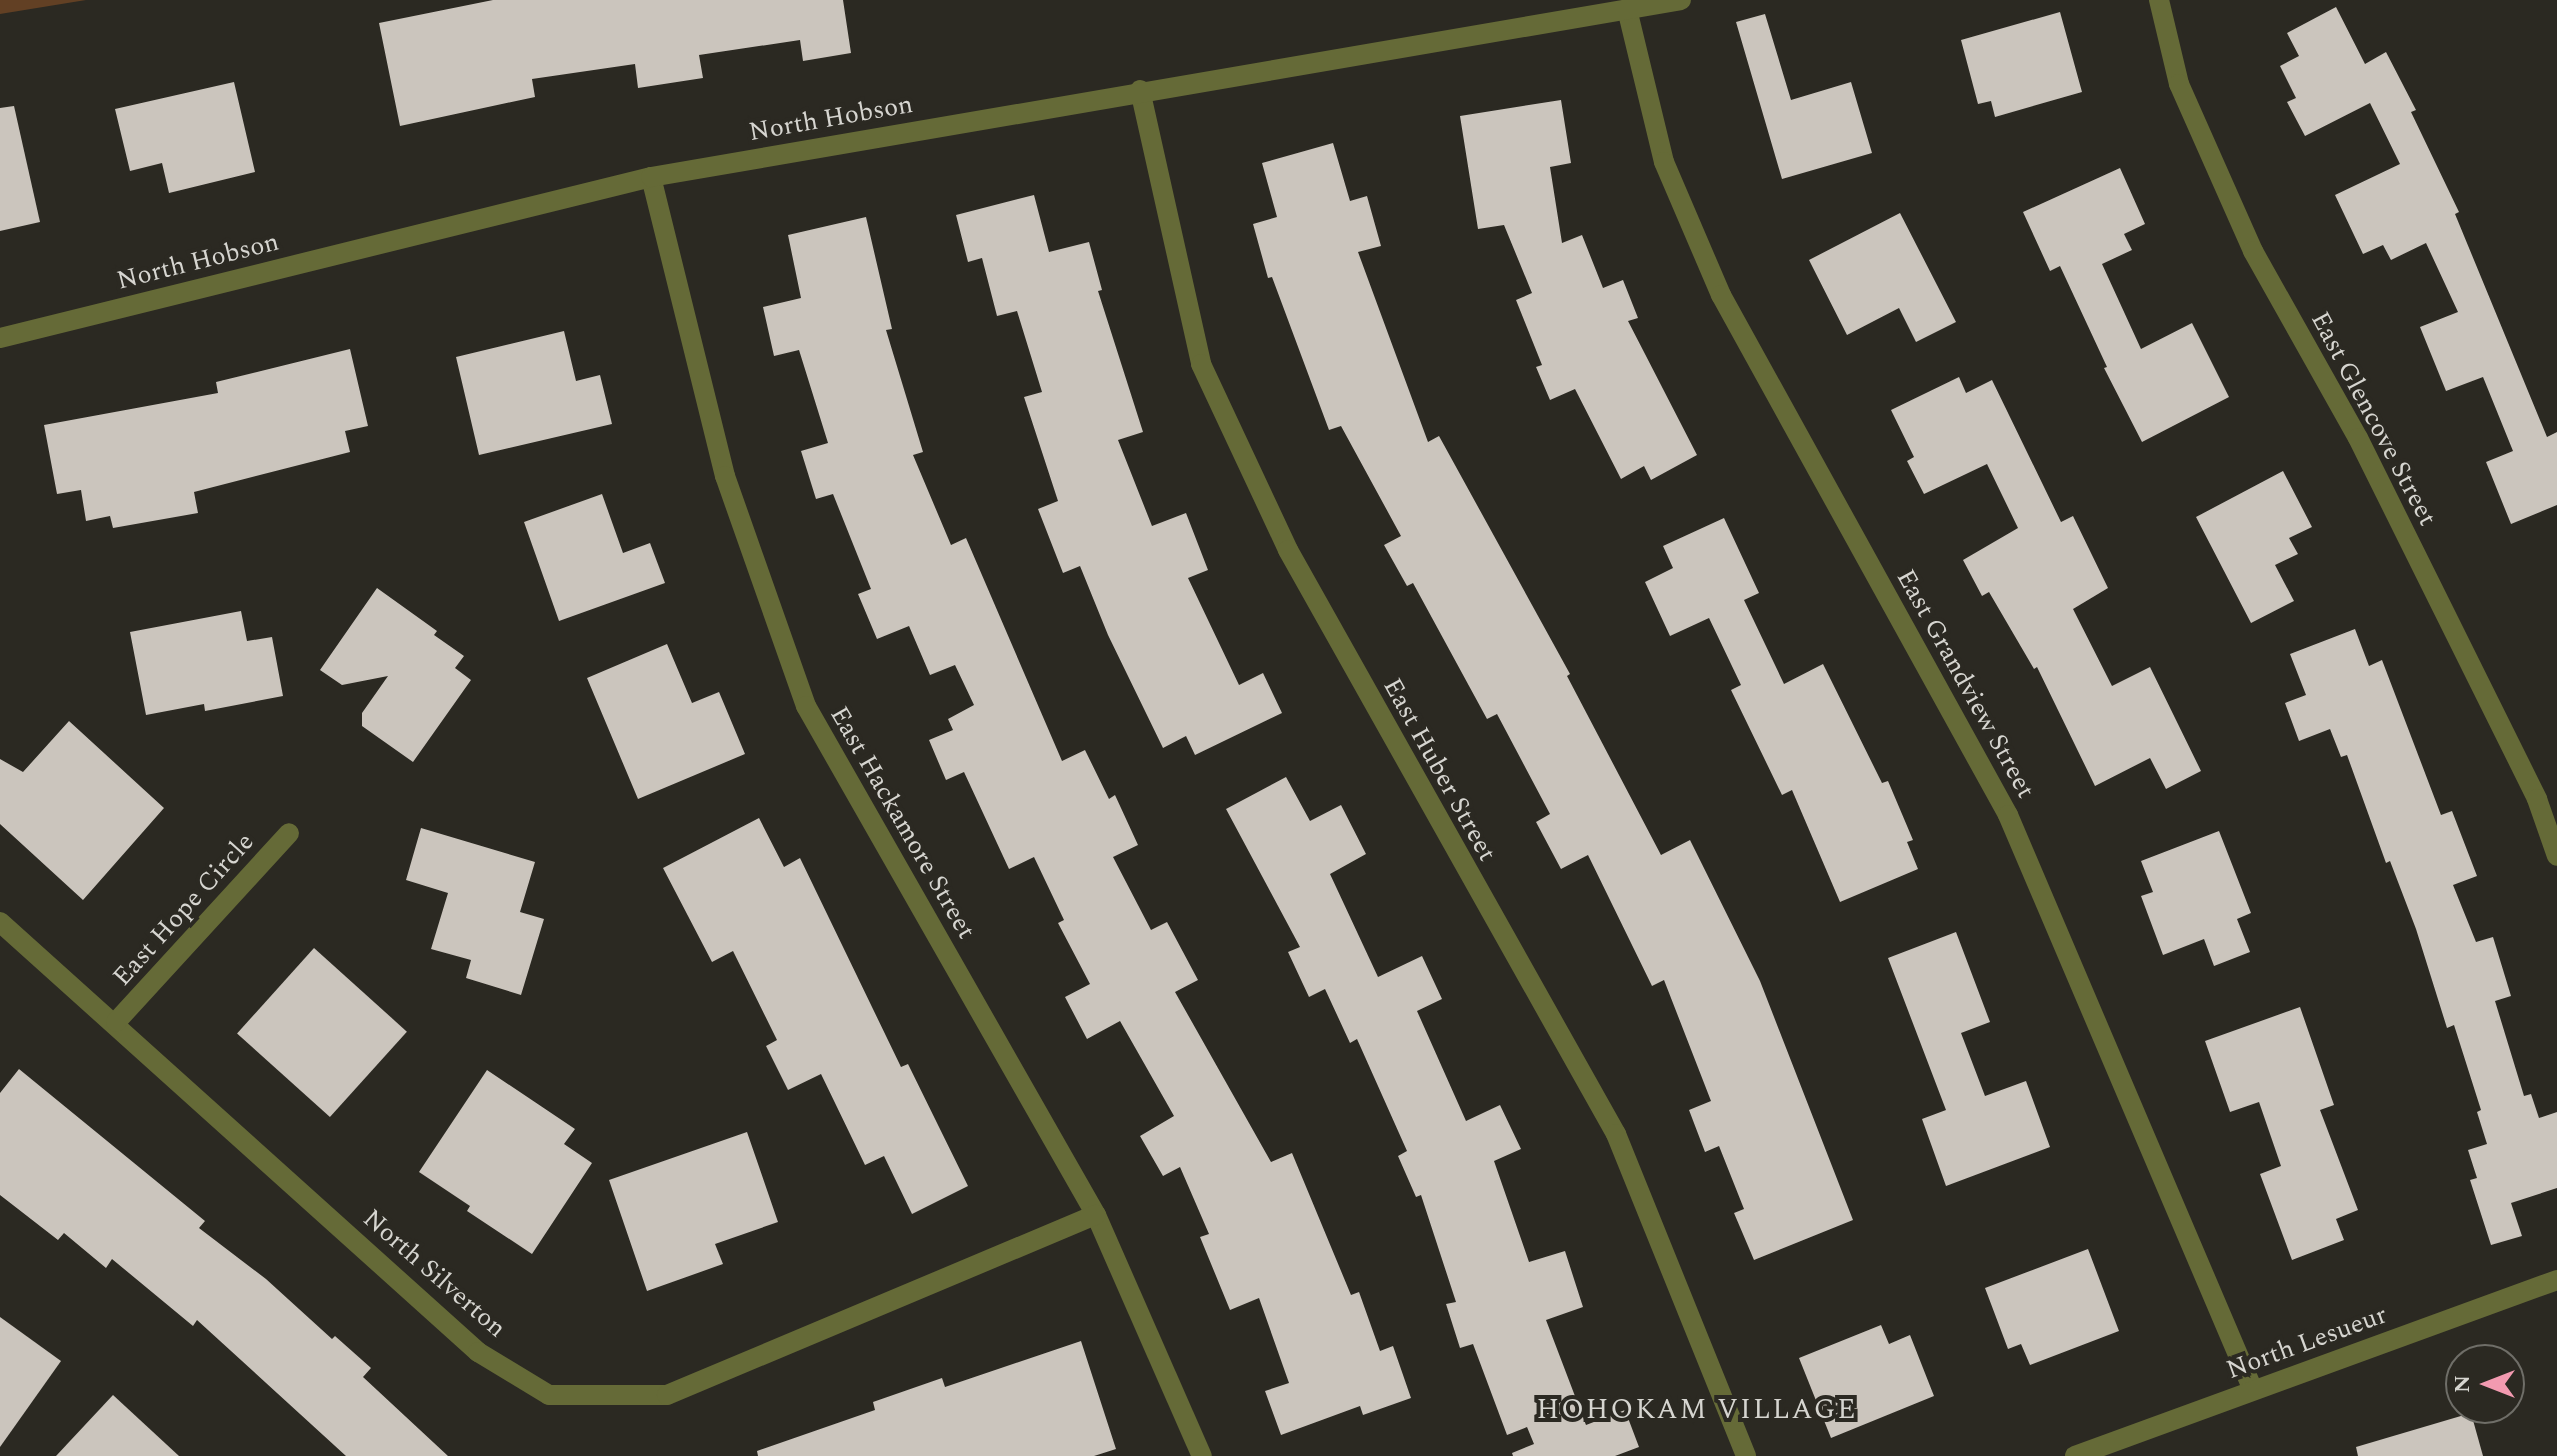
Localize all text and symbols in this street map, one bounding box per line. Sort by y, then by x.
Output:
street label: North Hobson [747,89,915,149]
street label: North Hobson [114,227,282,297]
street label: East Glencove Street [2303,307,2443,531]
street label: East Grandview Street [1889,564,2041,804]
street label: East Huber Street [1376,673,1502,867]
street label: East Hackamore Street [823,701,981,945]
street label: East Hope Circle [107,827,261,993]
street label: North Silverton [356,1203,512,1345]
street label: North Lesueur [2223,1300,2391,1386]
north arrow [2445,1344,2525,1424]
text: N [2446,1375,2479,1393]
district label: HOHOKAM VILLAGE [1537,1393,1857,1427]

